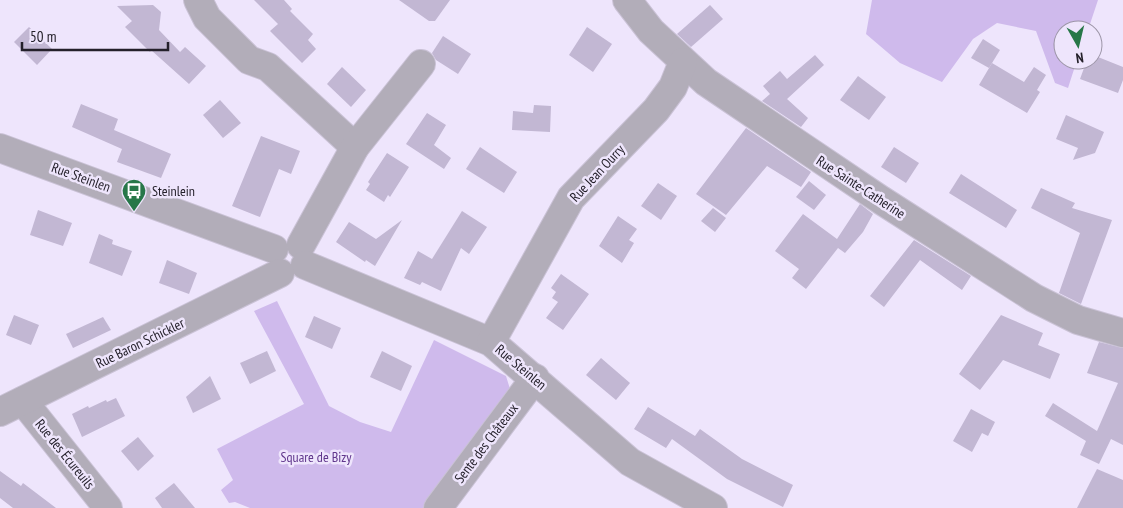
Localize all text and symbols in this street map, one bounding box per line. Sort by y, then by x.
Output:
scale bar [22,20,169,52]
north arrow [1053,20,1103,70]
text: 50 m [30,27,56,46]
text: N [1075,48,1085,67]
street label: Rue Jean Ourry [566,140,629,206]
street label: Rue Sainte-Catherine [813,152,909,223]
street label: Rue Steinlen [49,158,113,196]
bus stop icon: Steinlein [121,178,147,212]
place label: Steinlein [152,182,195,200]
street label: Rue Baron Schickler [93,314,187,372]
street label: Rue Steinlen [492,340,550,394]
street label: Sente des Châteaux [450,399,522,486]
street label: Rue des Écureuils [31,415,99,493]
park label: Square de Bizy [281,448,352,466]

